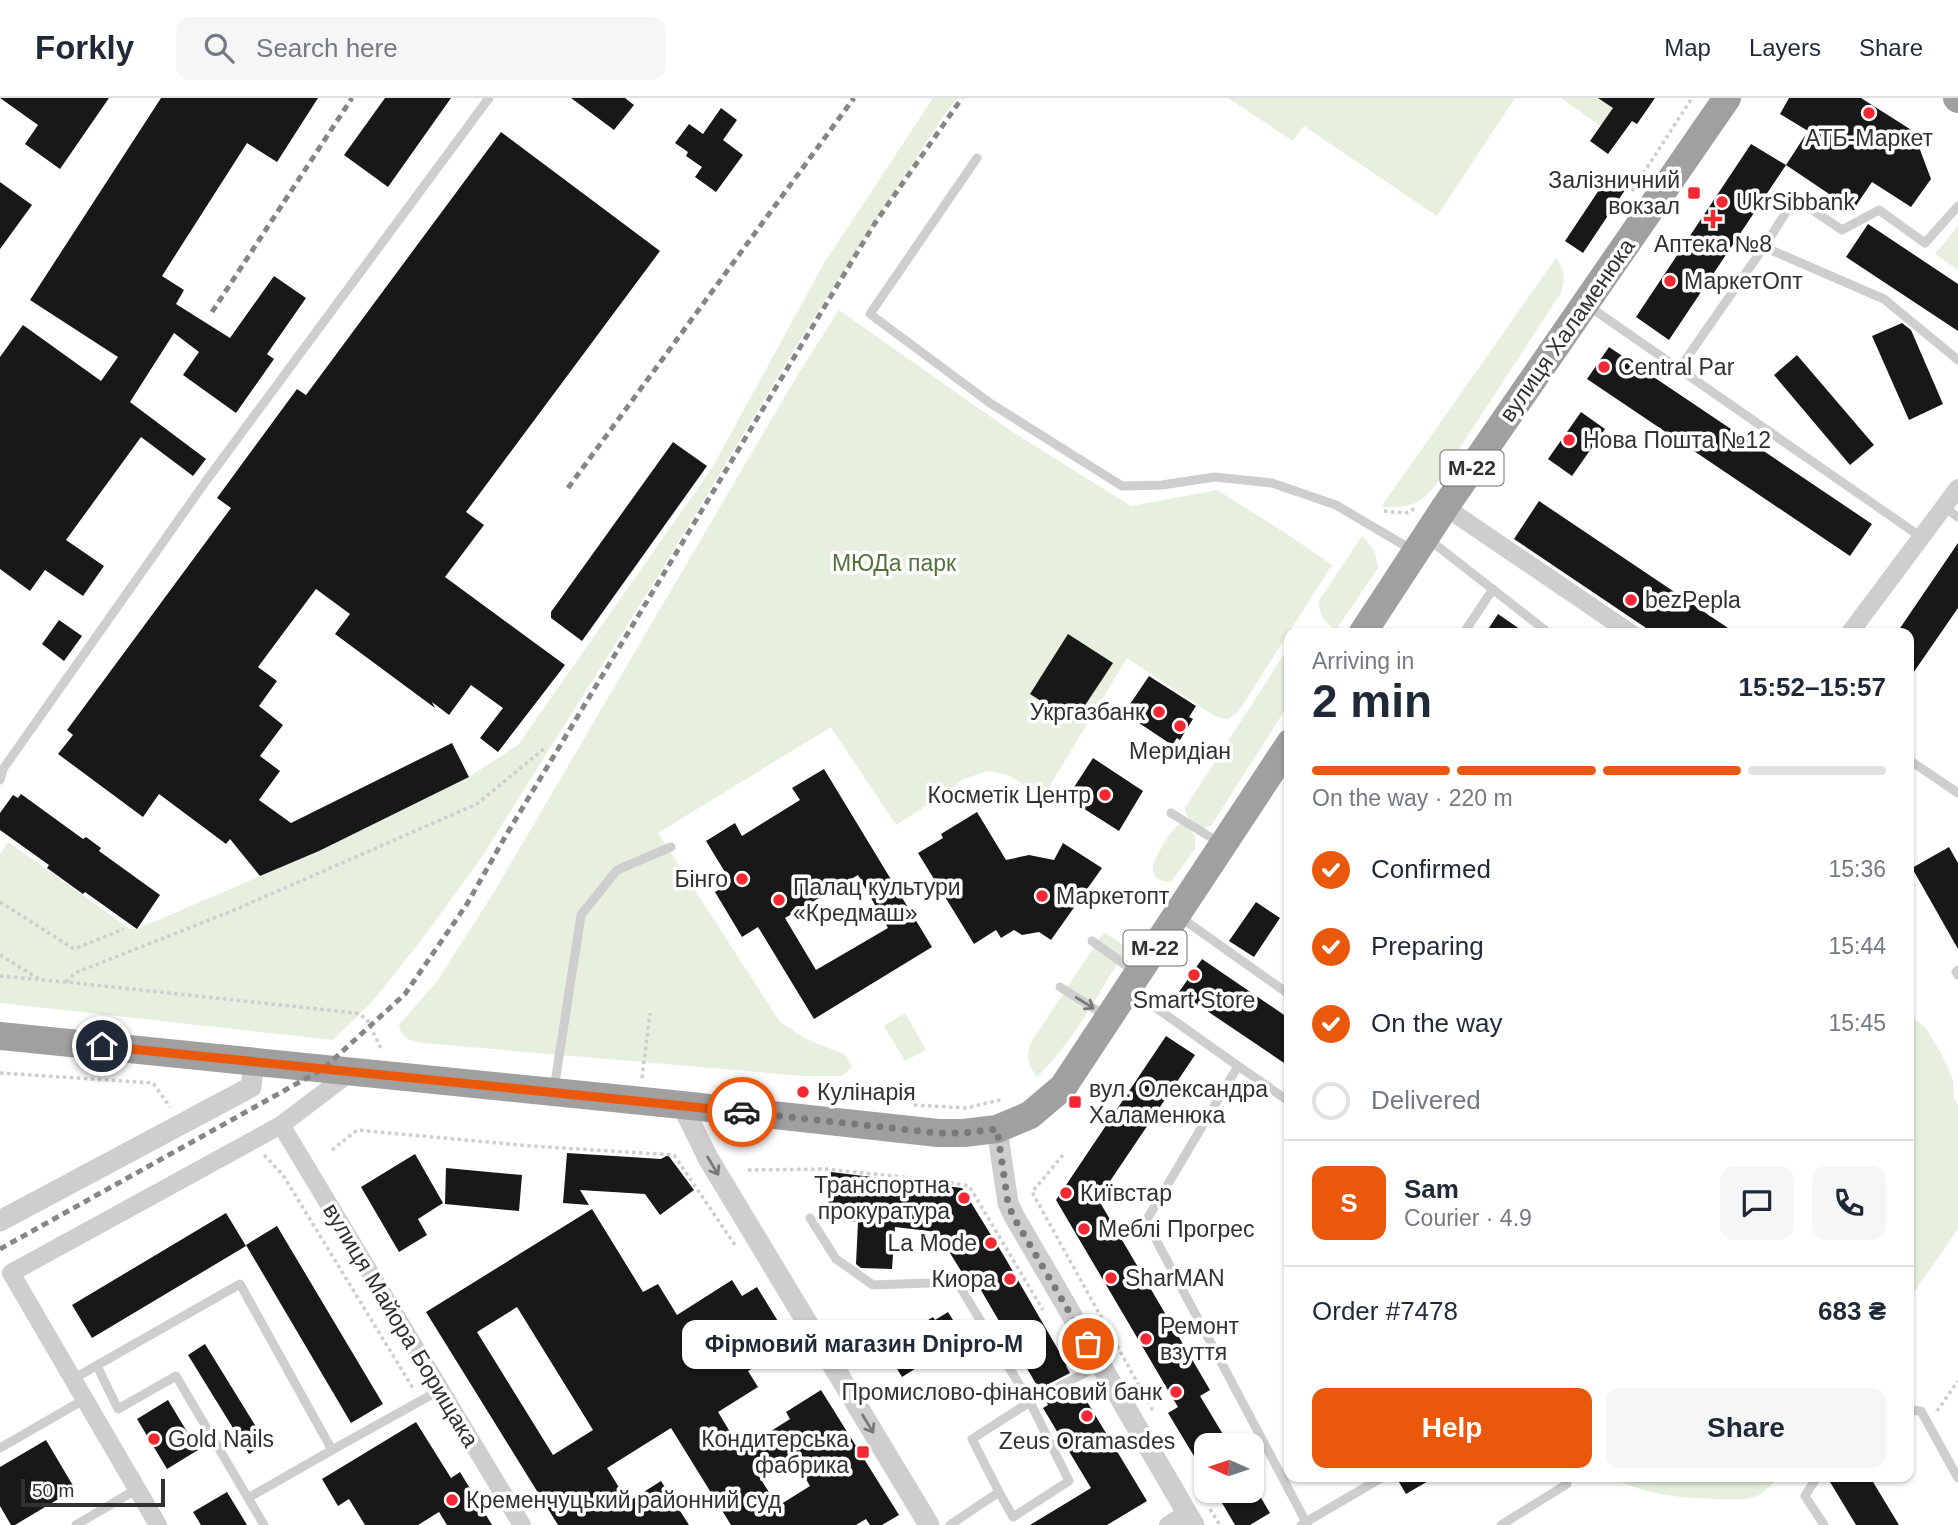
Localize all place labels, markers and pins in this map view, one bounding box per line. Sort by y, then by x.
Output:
marker: АТБ-Маркет [1861,105,1877,121]
place label: АТБ-Маркет [1805,125,1934,151]
place label: Залізничний вокзал [1548,167,1680,219]
marker: Залізничний вокзал [1686,185,1702,201]
place label: UkrSibbank [1736,189,1855,215]
marker: UkrSibbank [1714,194,1730,210]
marker: Аптека №8 [1705,211,1721,227]
place label: Аптека №8 [1654,231,1772,257]
place label: МаркетОпт [1684,268,1803,294]
marker: МаркетОпт [1662,273,1678,289]
place label: Central Par [1618,354,1735,380]
marker: Central Par [1596,359,1612,375]
place label: Нова Пошта №12 [1583,427,1771,453]
marker: Нова Пошта №12 [1561,432,1577,448]
place label: bezPepla [1645,587,1741,613]
marker: bezPepla [1623,592,1639,608]
place label: Укргазбанк [1030,699,1146,725]
marker: Укргазбанк [1151,704,1167,720]
marker: Меридіан [1172,718,1188,734]
place label: Меридіан [1129,738,1231,764]
place label: Косметік Центр [928,782,1091,808]
marker: Косметік Центр [1097,787,1113,803]
place label: Бінго [674,866,728,892]
marker: Бінго [734,871,750,887]
place label: Палац культури «Кредмаш» [793,874,961,926]
place label: Маркетопт [1056,883,1170,909]
marker: Маркетопт [1034,888,1050,904]
marker: Палац культури «Кредмаш» [771,892,787,908]
marker: Smart Store [1186,967,1202,983]
place label: Smart Store [1133,987,1255,1013]
pin [72,1016,132,1076]
place label: вул. Олександра Халаменюка [1089,1076,1268,1128]
place label: Кулінарія [817,1079,916,1105]
marker: Кулінарія [795,1084,811,1100]
marker: вул. Олександра Халаменюка [1067,1094,1083,1110]
place label: Транспортна прокуратура [814,1172,950,1224]
place label: Київстар [1080,1180,1172,1206]
marker: Київстар [1058,1185,1074,1201]
marker: Транспортна прокуратура [956,1190,972,1206]
place label: Меблі Прогрес [1098,1216,1255,1242]
marker: Меблі Прогрес [1076,1221,1092,1237]
place label: La Mode [887,1230,977,1256]
marker: La Mode [983,1235,999,1251]
place label: SharMAN [1125,1265,1225,1291]
place label: Киора [931,1266,996,1292]
marker: SharMAN [1103,1270,1119,1286]
marker: Киора [1002,1271,1018,1287]
place label: Ремонт взуття [1160,1313,1239,1365]
pin [1058,1314,1118,1374]
callout: Фірмовий магазин Dnipro-M [682,1320,1046,1368]
marker: Ремонт взуття [1138,1331,1154,1347]
place label: Промислово-фінансовий банк [842,1379,1163,1405]
marker: Промислово-фінансовий банк [1168,1384,1184,1400]
marker: Zeus Oramasdes [1079,1408,1095,1424]
place label: Gold Nails [168,1426,274,1452]
place label: Кондитерська фабрика [701,1426,849,1478]
place label: Zeus Oramasdes [999,1428,1175,1454]
marker: Gold Nails [146,1431,162,1447]
marker: Кондитерська фабрика [855,1444,871,1460]
place label: Кременчуцький районний суд [466,1487,782,1513]
marker: Кременчуцький районний суд [444,1492,460,1508]

